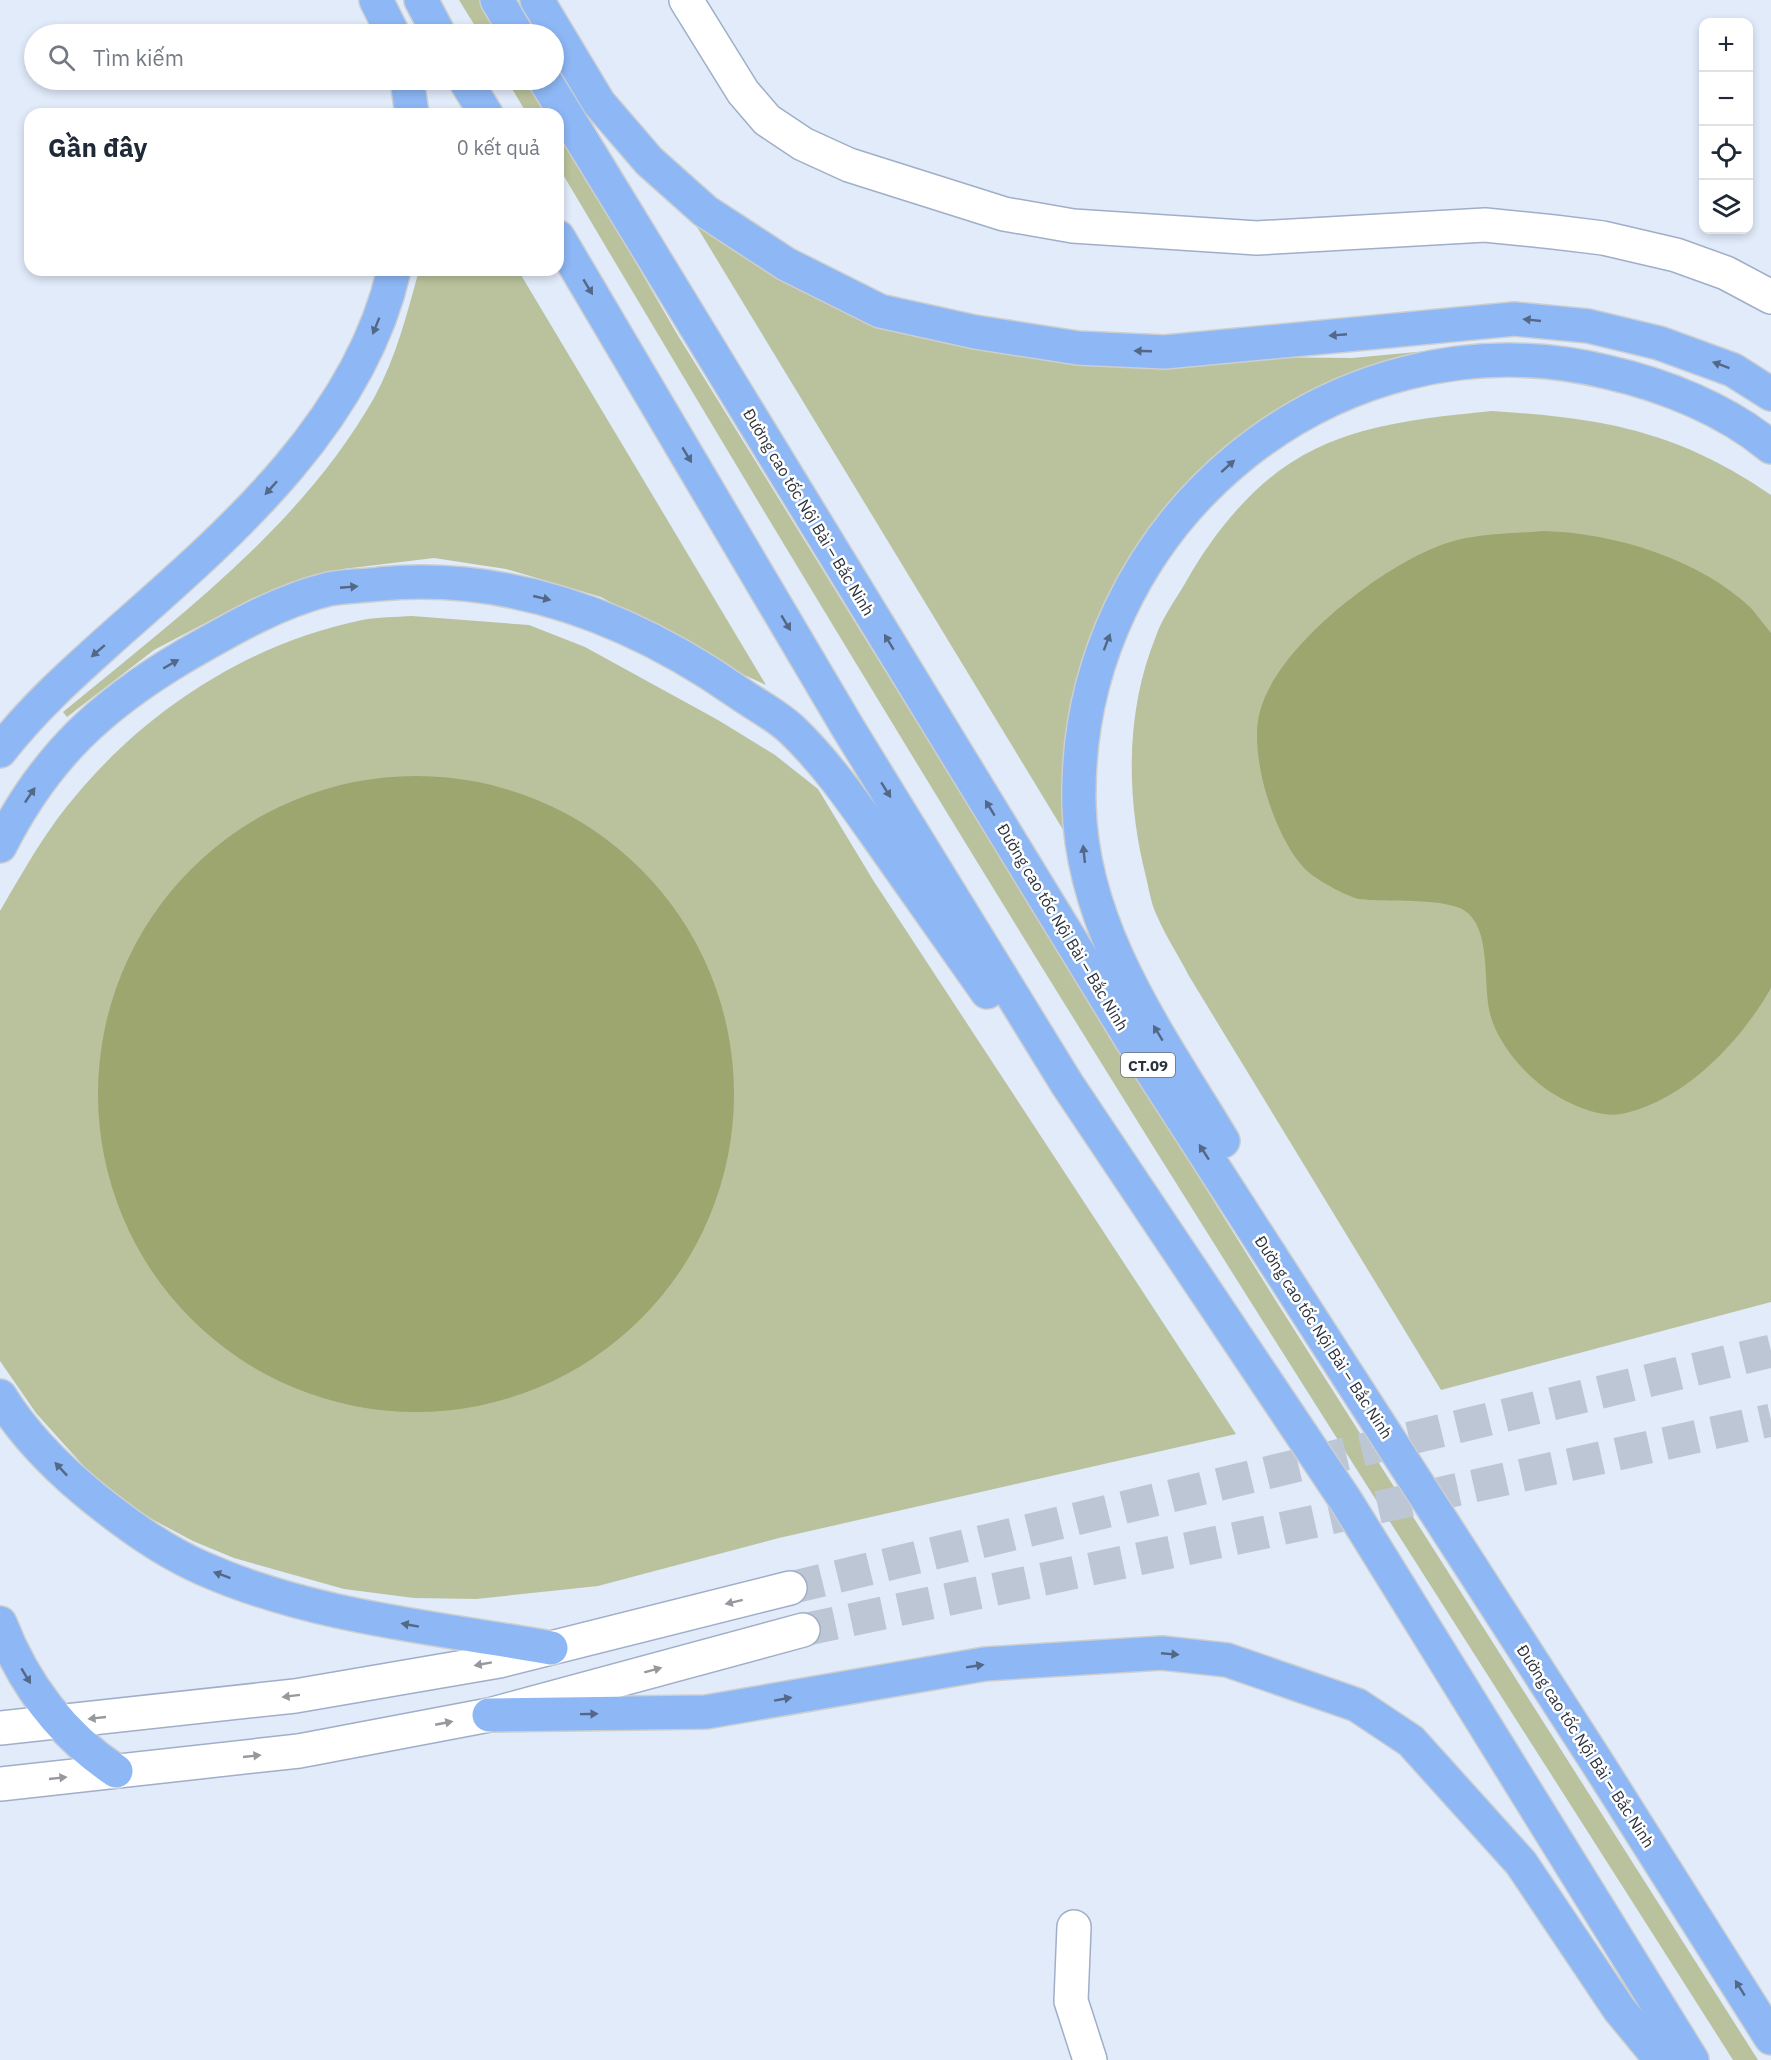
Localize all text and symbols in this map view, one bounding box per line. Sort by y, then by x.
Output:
map controls [1699,18,1753,234]
button: + [1699,18,1753,72]
search box [24,24,564,90]
icon: search [45,41,78,74]
text: Tìm kiếm [93,43,184,72]
button: − [1699,72,1753,126]
button: locate [1699,126,1753,180]
text: Gần đây [48,130,147,164]
text: 0 kết quả [457,134,540,161]
button: layers [1699,180,1753,234]
one-way arrow [582,279,593,295]
one-way arrow [1522,316,1541,325]
one-way arrow [371,317,381,335]
one-way arrow [1328,330,1347,340]
one-way arrow [1134,346,1153,355]
one-way arrow [1712,360,1730,370]
street label: Đường cao tốc Nội Bài – Bắc Ninh [739,405,879,619]
one-way arrow [682,447,692,464]
one-way arrow [1220,460,1236,473]
one-way arrow [264,481,278,496]
one-way arrow [339,582,358,592]
one-way arrow [533,594,551,604]
one-way arrow [781,615,791,632]
one-way arrow [1102,633,1112,651]
one-way arrow [883,634,894,650]
one-way arrow [90,644,106,657]
one-way arrow [163,659,180,669]
one-way arrow [881,782,892,798]
one-way arrow [24,788,36,804]
one-way arrow [985,800,996,816]
street label: Đường cao tốc Nội Bài – Bắc Ninh [993,820,1133,1034]
one-way arrow [1080,845,1089,864]
one-way arrow [1153,1025,1164,1041]
road number: CT.09 [1121,1053,1175,1077]
one-way arrow [1199,1144,1210,1160]
street label: Đường cao tốc Nội Bài – Bắc Ninh [1251,1232,1397,1442]
one-way arrow [54,1462,68,1476]
one-way arrow [213,1570,231,1580]
one-way arrow [724,1598,743,1608]
one-way arrow [400,1621,419,1630]
street label: Đường cao tốc Nội Bài – Bắc Ninh [1513,1641,1659,1851]
one-way arrow [1160,1649,1179,1659]
one-way arrow [474,1660,493,1669]
one-way arrow [966,1661,985,1670]
one-way arrow [644,1665,663,1675]
one-way arrow [21,1668,32,1684]
one-way arrow [281,1692,300,1701]
one-way arrow [774,1694,793,1703]
one-way arrow [580,1709,599,1718]
one-way arrow [88,1713,107,1723]
one-way arrow [435,1718,454,1727]
one-way arrow [242,1751,261,1761]
one-way arrow [49,1773,68,1782]
one-way arrow [1734,1980,1745,1996]

